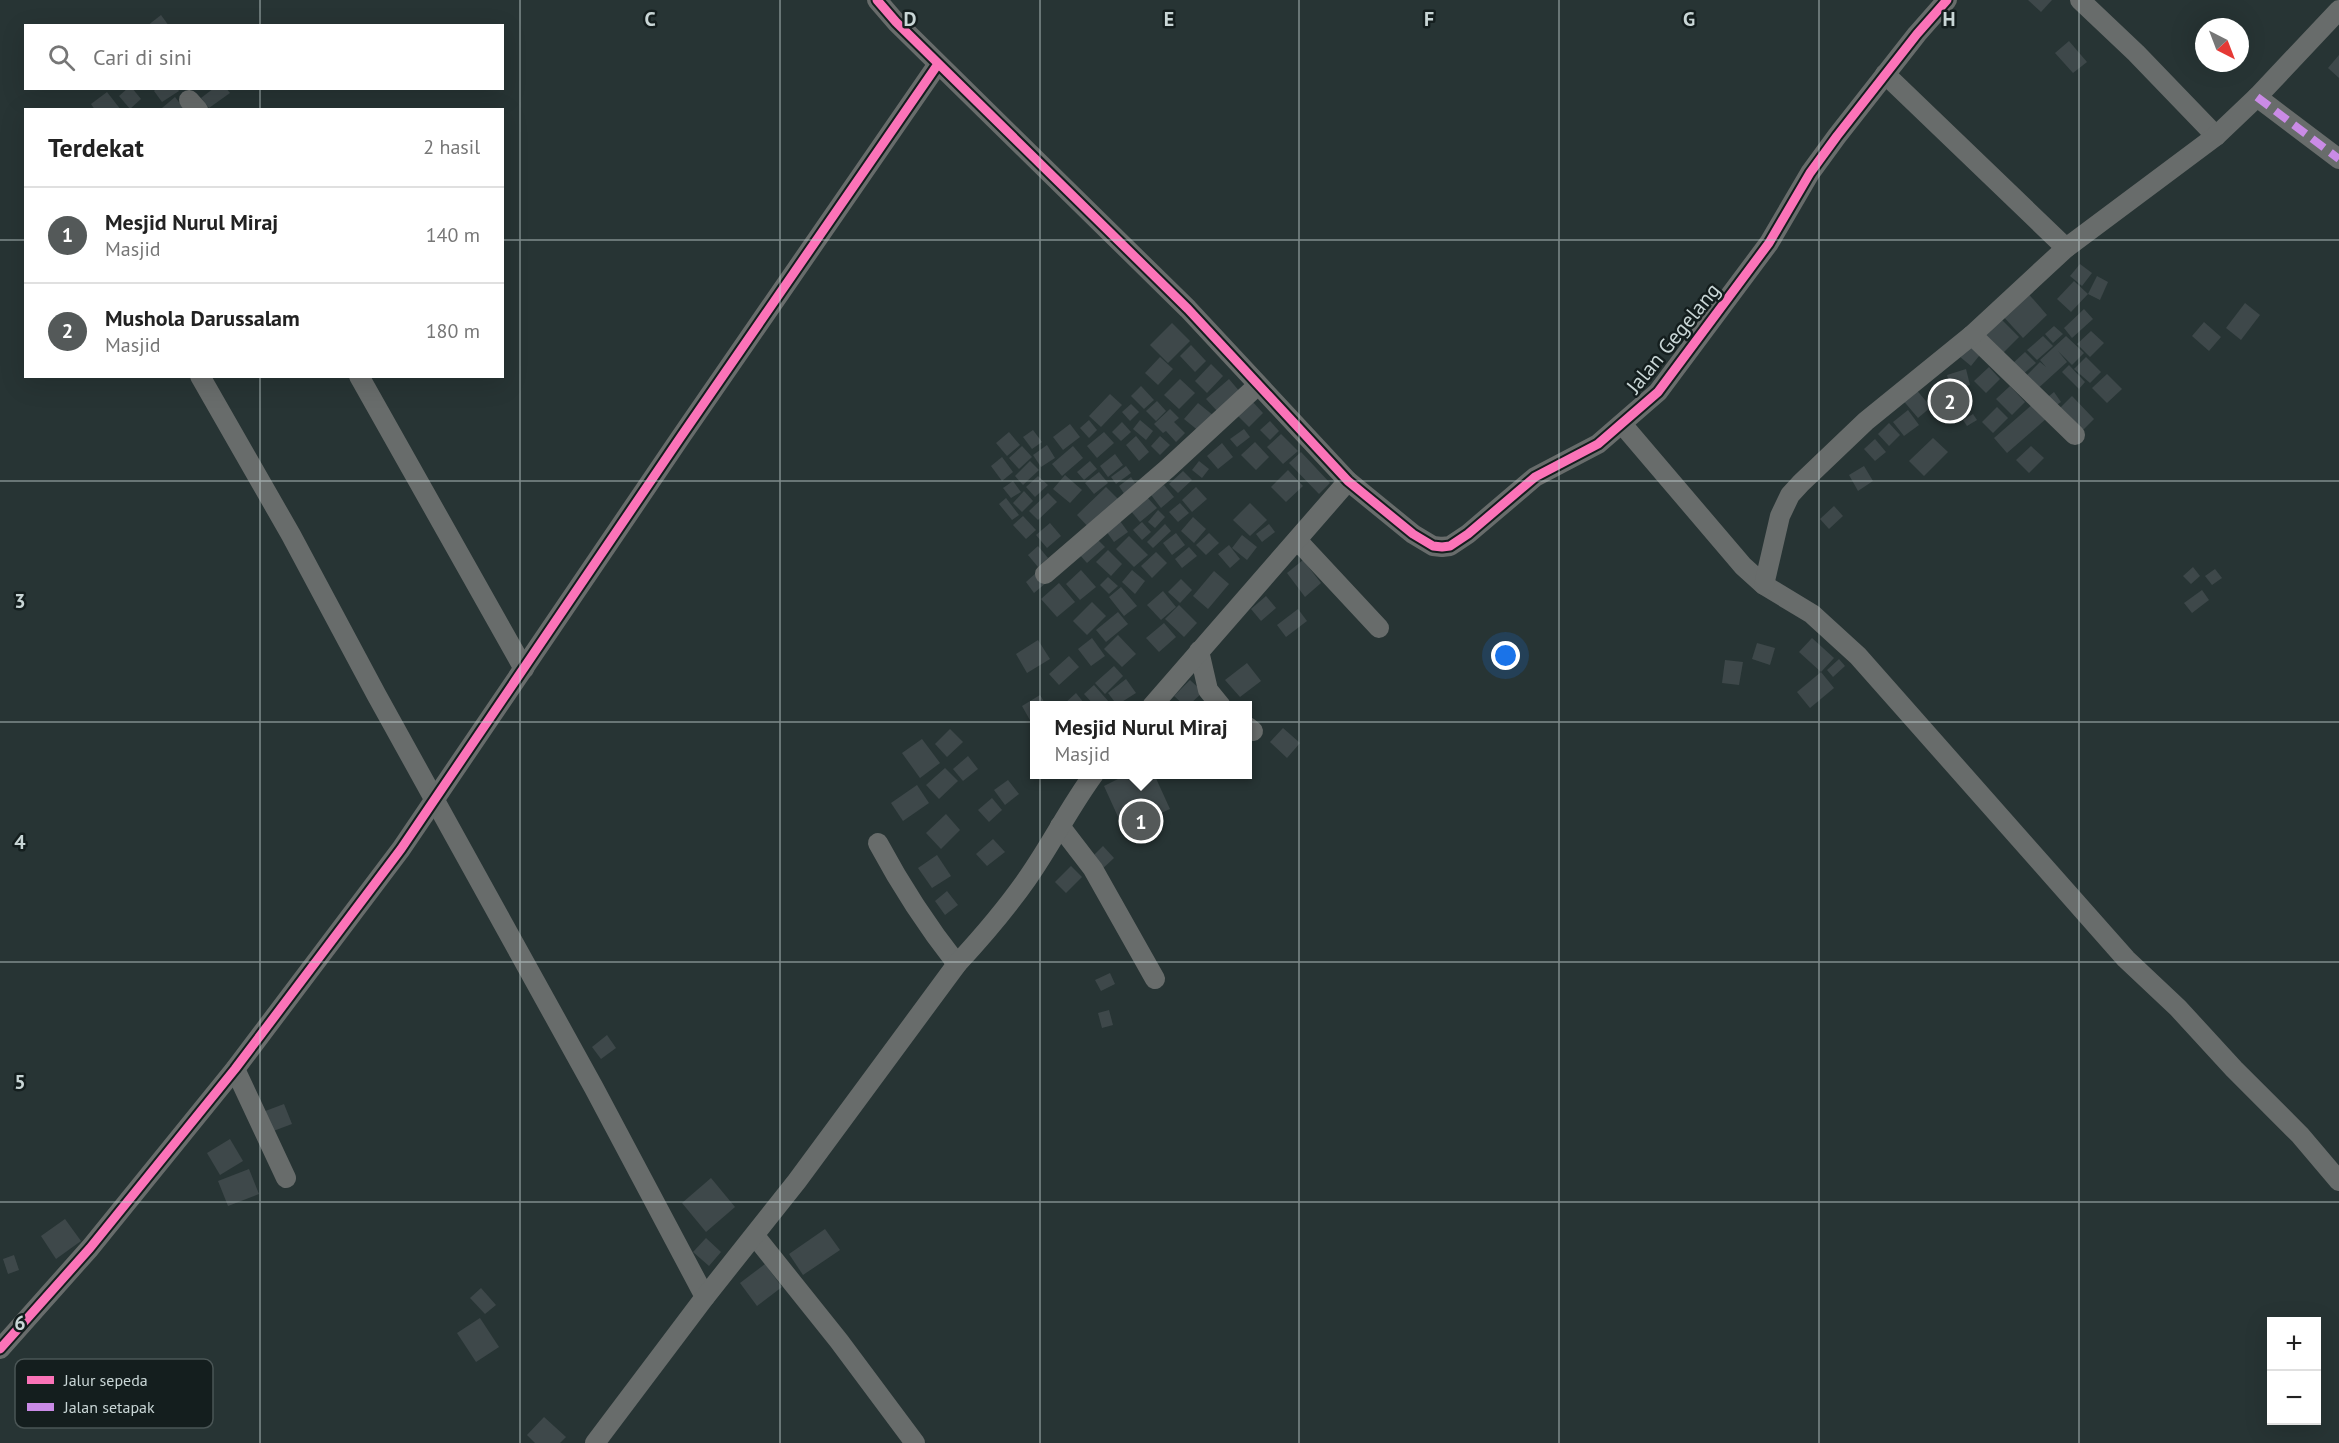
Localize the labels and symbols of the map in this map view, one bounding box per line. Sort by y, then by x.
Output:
text: C [644,6,656,32]
text: D [904,6,917,32]
text: E [1164,6,1174,32]
text: F [1424,6,1434,32]
text: G [1683,6,1695,32]
text: H [1942,6,1956,32]
north arrow [2195,18,2249,72]
street label: Jalan Gegelang [1619,277,1726,400]
pin: 2 [1930,378,1970,424]
text: 3 [14,588,26,614]
your location [1491,641,1520,670]
pin: 1 [1122,798,1160,844]
text: 4 [14,829,26,855]
text: 5 [14,1069,26,1095]
text: 6 [14,1310,26,1336]
legend [15,1359,213,1428]
text: Jalur sepeda [63,1370,148,1390]
text: Jalan setapak [63,1397,155,1417]

